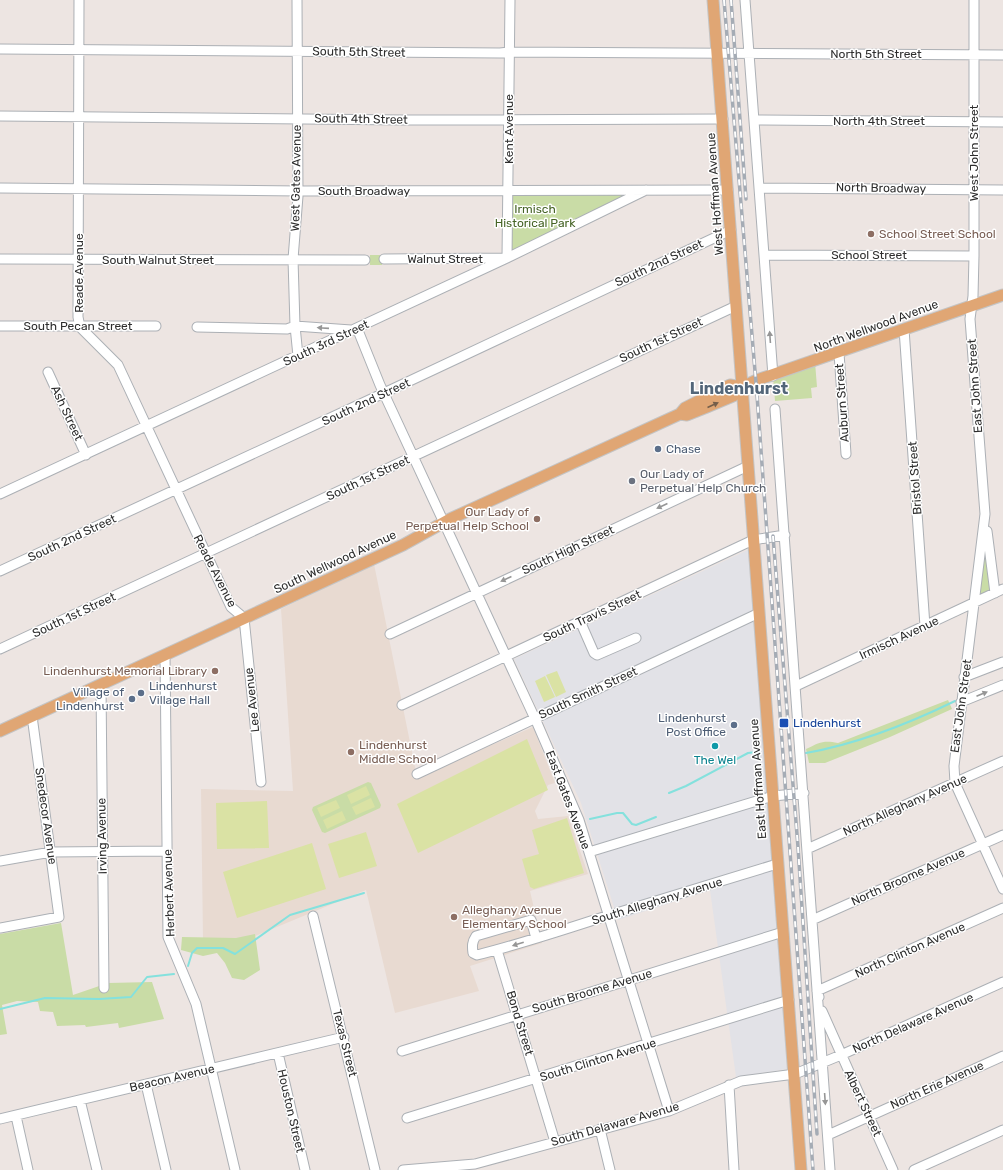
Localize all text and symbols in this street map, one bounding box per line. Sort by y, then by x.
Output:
street label: South 5th Street [312,44,406,60]
street label: North 5th Street [830,47,922,61]
street label: Kent Avenue [502,94,516,164]
street label: West John Street [967,104,981,201]
street label: South 4th Street [314,111,408,127]
street label: North 4th Street [833,114,925,128]
street label: West Gates Avenue [288,124,304,231]
street label: West Hoffman Avenue [704,132,726,256]
street label: North Broadway [836,180,927,196]
street label: South Broadway [318,184,410,198]
park label: Irmisch Historical Park [495,202,576,230]
place label: School Street School [879,227,996,241]
marker: School Street School [866,229,876,239]
street label: Reade Avenue [72,233,86,313]
street label: South 2nd Street [613,236,706,290]
street label: School Street [831,248,907,262]
street label: Walnut Street [407,252,483,266]
street label: South Walnut Street [102,253,214,267]
street label: North Wellwood Avenue [812,297,940,355]
street label: South 1st Street [617,314,705,365]
street label: South 3rd Street [281,317,371,369]
street label: South Pecan Street [23,319,133,333]
one-way arrow [317,324,329,331]
one-way arrow [766,331,773,343]
street label: East John Street [965,338,985,434]
street label: Auburn Street [832,363,852,443]
street label: South 2nd Street [320,375,413,429]
district label: Lindenhurst [690,379,789,398]
street label: Ash Street [48,383,86,443]
one-way arrow [707,402,719,408]
street label: Bristol Street [905,440,925,515]
place label: Chase [666,442,701,456]
marker: Chase [653,444,663,454]
street label: South 1st Street [324,452,412,503]
place label: Our Lady of Perpetual Help Church [640,467,766,495]
marker: Our Lady of Perpetual Help Church [627,476,637,486]
one-way arrow [656,503,667,509]
place label: Our Lady of Perpetual Help School [405,505,529,533]
street label: South 2nd Street [26,511,119,565]
marker: Our Lady of Perpetual Help School [532,514,542,524]
street label: South High Street [520,522,617,577]
street label: South Wellwood Avenue [272,527,399,597]
street label: Reade Avenue [191,532,239,610]
one-way arrow [500,576,511,582]
street label: South Travis Street [541,587,643,645]
street label: South 1st Street [30,589,118,640]
street label: Irmisch Avenue [857,613,941,663]
street label: East John Street [948,658,975,754]
place label: Lindenhurst Memorial Library [43,664,207,678]
street label: South Smith Street [536,664,640,722]
marker: Lindenhurst Memorial Library [210,666,220,676]
street label: Lee Avenue [242,667,262,733]
place label: Lindenhurst Village Hall [149,679,217,707]
place label: Village of Lindenhurst [56,685,124,713]
marker: Lindenhurst Village Hall [136,688,146,698]
one-way arrow [977,691,988,697]
marker: Village of Lindenhurst [127,694,137,704]
place label: Lindenhurst Post Office [658,711,726,739]
place label: Lindenhurst [793,716,861,730]
marker: Lindenhurst [778,717,790,729]
street label: East Hoffman Avenue [747,718,769,840]
marker: Lindenhurst Post Office [729,720,739,730]
place label: Lindenhurst Middle School [359,738,436,766]
marker: The Wel [710,741,720,751]
marker: Lindenhurst Middle School [346,747,356,757]
street label: East Gates Avenue [543,749,593,852]
place label: The Wel [694,753,736,767]
street label: Snedecor Avenue [32,767,60,866]
street label: North Alleghany Avenue [841,771,969,839]
street label: Irving Avenue [94,797,110,874]
street label: North Broome Avenue [849,845,967,908]
street label: Herbert Avenue [160,849,178,937]
street label: South Alleghany Avenue [590,874,724,928]
place label: Alleghany Avenue Elementary School [462,903,567,931]
marker: Alleghany Avenue Elementary School [449,912,459,922]
street label: North Clinton Avenue [853,919,968,981]
one-way arrow [512,941,524,947]
street label: South Broome Avenue [530,966,654,1016]
street label: Bond Street [504,989,537,1057]
street label: North Delaware Avenue [850,990,976,1056]
street label: Texas Street [330,1008,360,1079]
street label: South Clinton Avenue [538,1036,658,1084]
street label: North Erie Avenue [888,1058,986,1112]
street label: Beacon Avenue [128,1061,216,1095]
street label: Houston Street [275,1068,307,1154]
street label: Albert Street [842,1068,885,1139]
one-way arrow [822,1093,829,1105]
street label: South Delaware Avenue [549,1099,681,1149]

